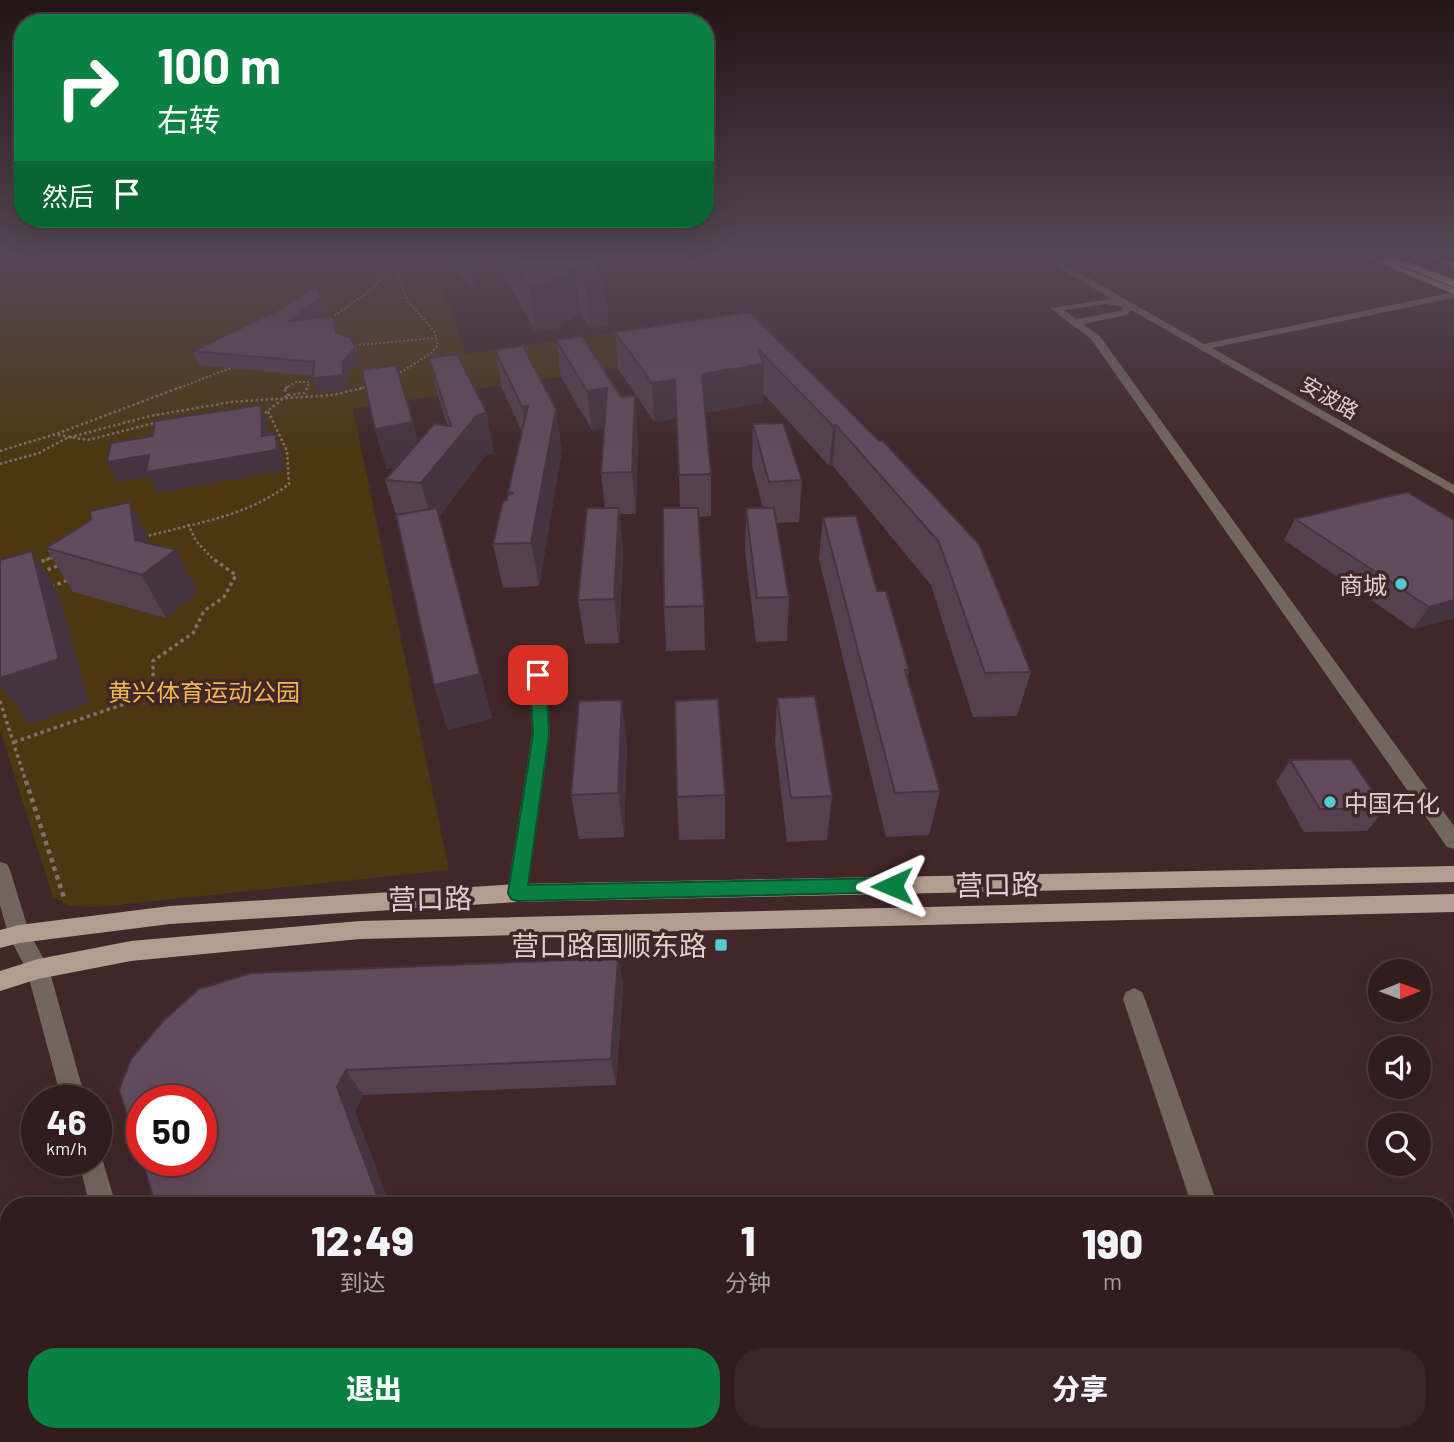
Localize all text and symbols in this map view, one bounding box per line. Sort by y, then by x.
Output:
text: 100 m [157,35,281,94]
icon: right [42,42,133,133]
text: 右转 [157,100,221,138]
icon: arrive [108,175,146,213]
text: 然后 [42,180,94,211]
street label: 安波路 [1296,370,1364,424]
place label: 商城 [1339,570,1387,599]
marker: 商城 [1393,576,1409,592]
pin [508,645,568,705]
icon: arrive [519,656,557,694]
park label: 黄兴体育运动公园 [108,677,300,706]
place label: 中国石化 [1344,788,1440,817]
marker: 中国石化 [1322,794,1338,810]
position arrow [855,849,929,923]
street label: 营口路 [955,866,1039,902]
street label: 营口路 [388,880,472,916]
place label: 营口路国顺东路 [511,928,707,962]
marker: 营口路国顺东路 [713,937,729,953]
north arrow [1368,959,1432,1022]
map controls [1368,959,1431,1176]
button: sound [1368,1036,1431,1099]
speed limit sign: 50 [126,1085,217,1176]
text: 46 [47,1100,86,1142]
button: search [1368,1113,1431,1176]
text: km/h [46,1137,87,1159]
text: 12:49 [311,1214,414,1264]
text: 1 [740,1214,755,1264]
text: 190 [1082,1217,1143,1267]
text: m [1103,1267,1122,1295]
text: 到达 [339,1268,385,1296]
text: 分钟 [725,1268,771,1296]
button: 退出 [28,1348,720,1428]
button: 分享 [734,1348,1426,1428]

